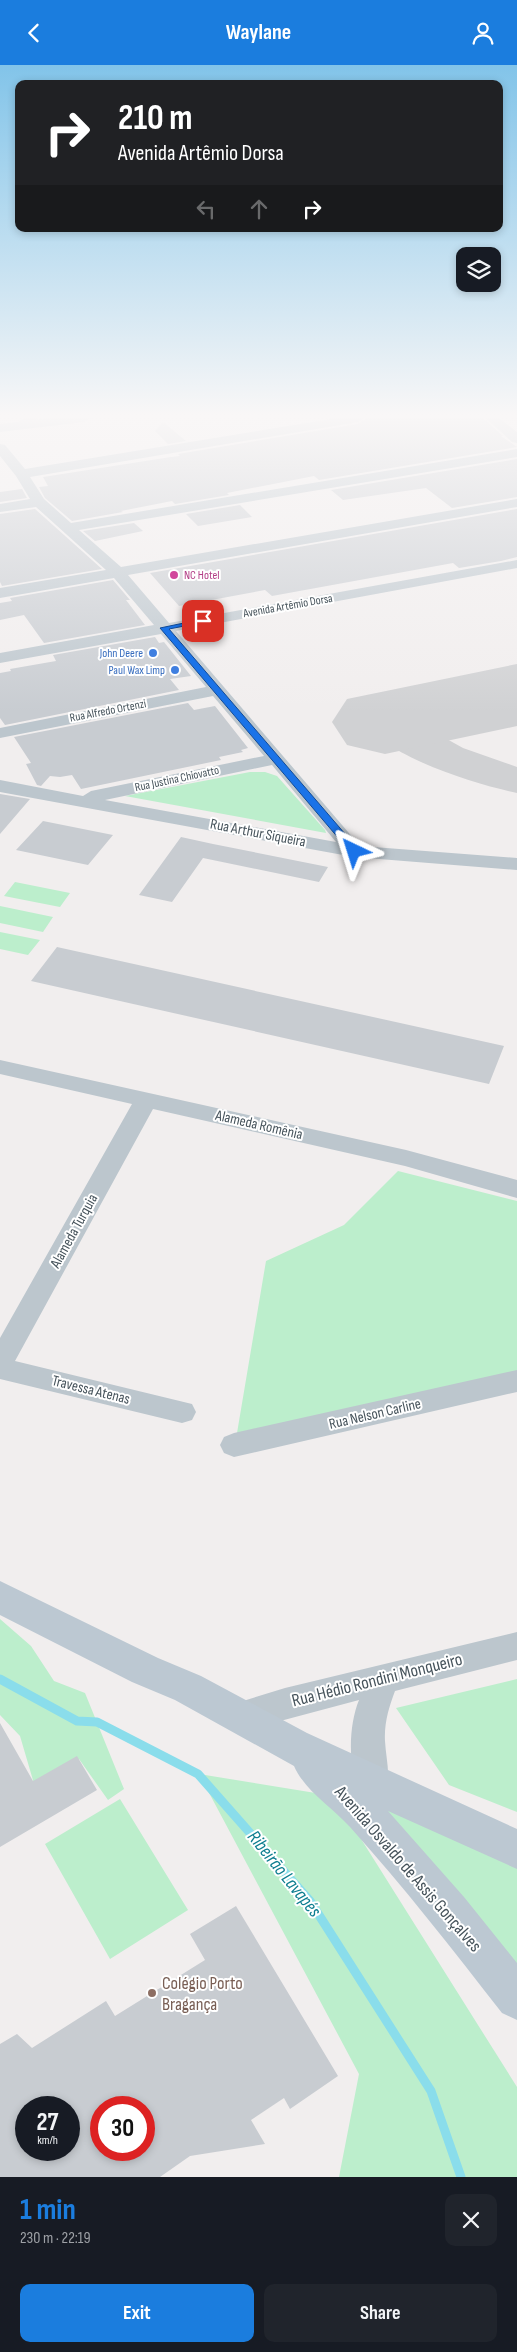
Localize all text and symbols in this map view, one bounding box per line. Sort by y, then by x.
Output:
icon: back [20,19,48,47]
text: Waylane [226,19,291,46]
icon: person [469,19,497,47]
text: 210 m [118,97,192,140]
icon: right [35,100,100,165]
text: Avenida Artêmio Dorsa [118,140,284,167]
icon: left [192,195,220,223]
icon: ahead [245,195,273,223]
icon: right [298,195,326,223]
map controls [456,247,501,292]
button: layers [456,247,501,292]
place label: NC Hotel [184,568,220,583]
marker: NC Hotel [168,569,180,581]
street label: Avenida Artêmio Dorsa [241,591,334,621]
pin [182,600,224,642]
icon: arrive [189,607,217,635]
place label: John Deere [99,646,143,661]
marker: John Deere [147,647,159,659]
place label: Paul Wax Limp [108,663,165,678]
marker: Paul Wax Limp [169,664,181,676]
street label: Rua Alfredo Ortenzi [68,696,148,726]
street label: Rua Justina Chiovatto [133,763,221,795]
street label: Rua Arthur Siqueira [209,814,308,852]
position arrow [327,824,379,876]
street label: Alameda Romênia [213,1106,305,1144]
street label: Alameda Turquia [45,1190,102,1272]
street label: Travessa Atenas [50,1371,132,1409]
street label: Rua Nelson Carline [327,1394,423,1434]
street label: Rua Hédio Rondini Monqueiro [290,1649,464,1711]
street label: Avenida Osvaldo de Assis Gonçalves [330,1781,486,1956]
water label: Ribeirão Lavapés [242,1826,326,1922]
place label: Colégio Porto Bragança [162,1973,243,2015]
marker: Colégio Porto Bragança [146,1987,158,1999]
speed limit sign: 30 [90,2096,155,2161]
text: 27 [37,2107,58,2138]
text: km/h [37,2133,58,2148]
text: 1 min [20,2192,76,2228]
button: close [445,2194,497,2246]
text: 230 m · 22:19 [20,2229,90,2248]
button: Exit [20,2284,254,2342]
button: Share [264,2284,497,2342]

